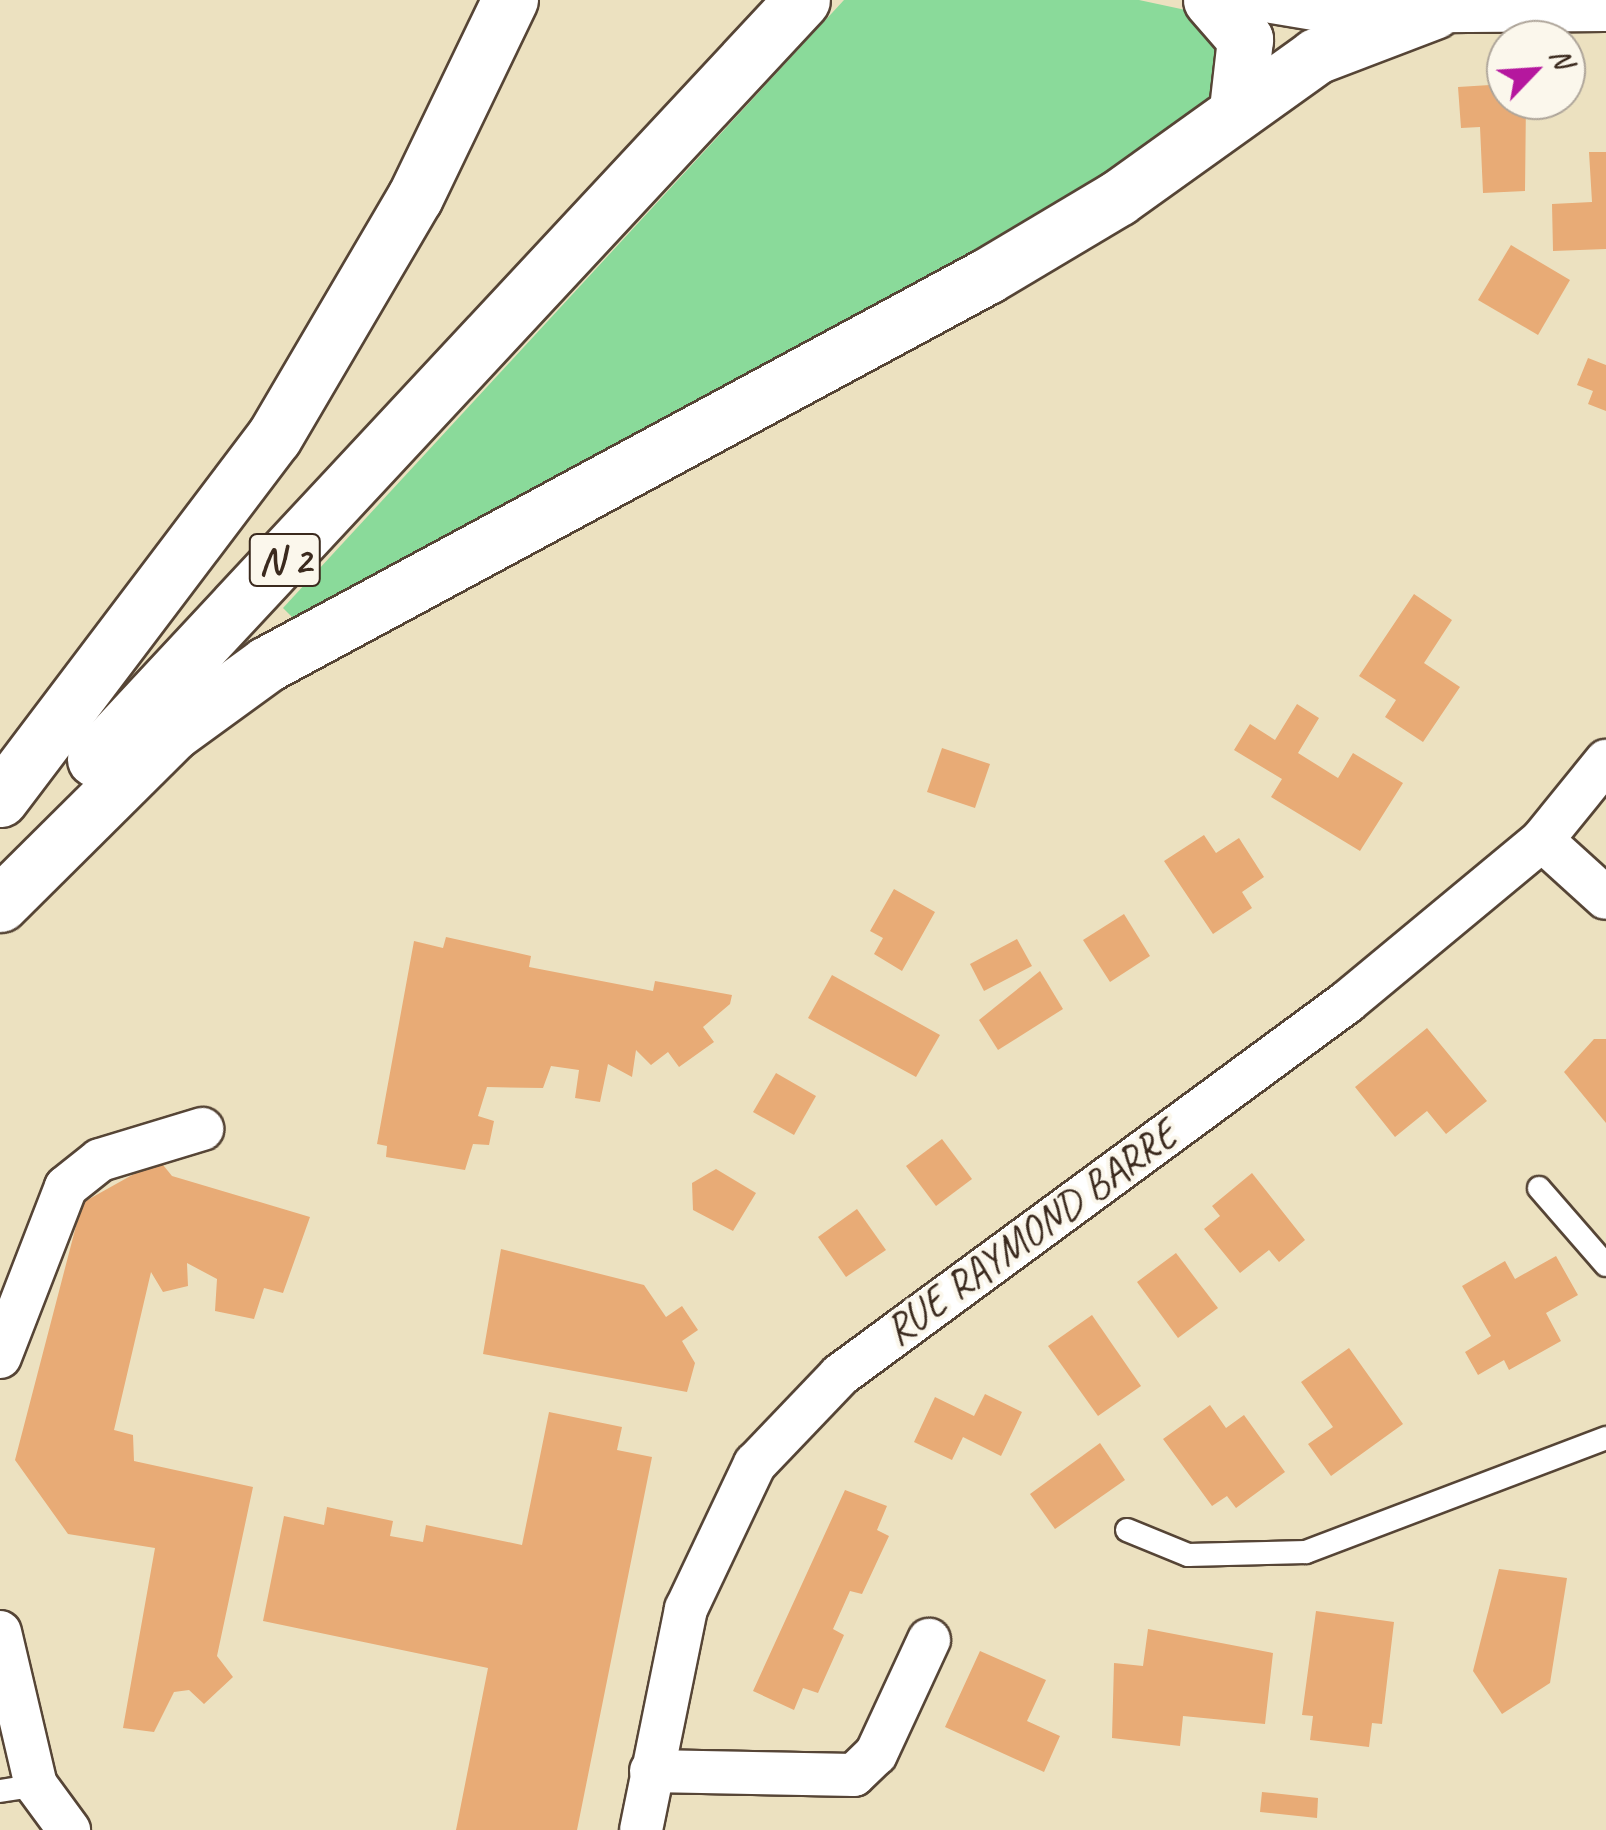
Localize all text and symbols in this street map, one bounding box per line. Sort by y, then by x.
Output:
north arrow [1486,20,1586,120]
text: N [1542,43,1581,73]
road number: N 2 [248,525,322,595]
street label: RUE RAYMOND BARRE [874,1109,1188,1357]

